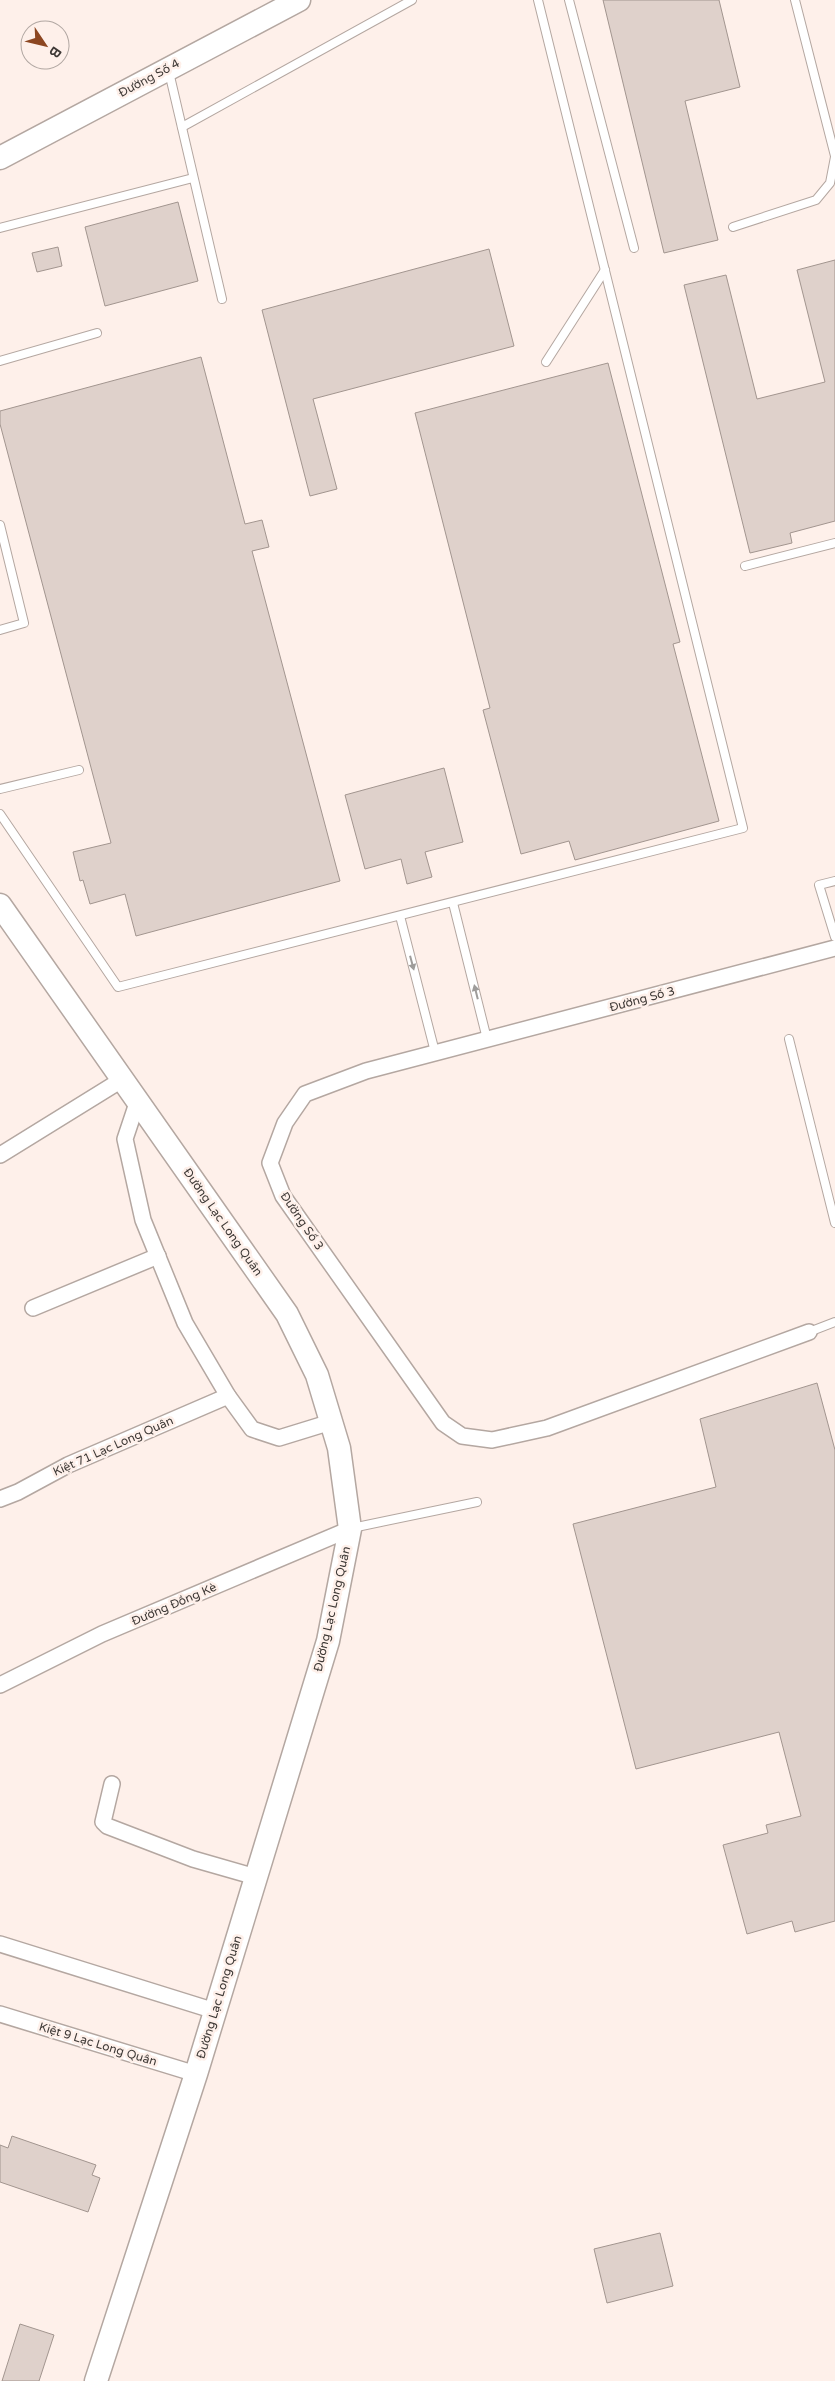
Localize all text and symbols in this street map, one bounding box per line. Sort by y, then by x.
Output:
north arrow [20,20,70,70]
text: B [45,43,65,61]
street label: Đường Số 4 [116,56,182,100]
one-way arrow [409,956,417,971]
one-way arrow [471,984,479,999]
street label: Đường Số 3 [608,984,676,1014]
street label: Đường Lạc Long Quân [181,1166,265,1278]
street label: Đường Số 3 [277,1189,327,1253]
street label: Kiệt 71 Lạc Long Quân [51,1413,175,1479]
street label: Đường Lạc Long Quân [311,1545,353,1673]
street label: Đường Đồng Kè [130,1580,219,1628]
street label: Đường Lạc Long Quân [194,1934,244,2060]
street label: Kiệt 9 Lạc Long Quân [37,2019,159,2069]

